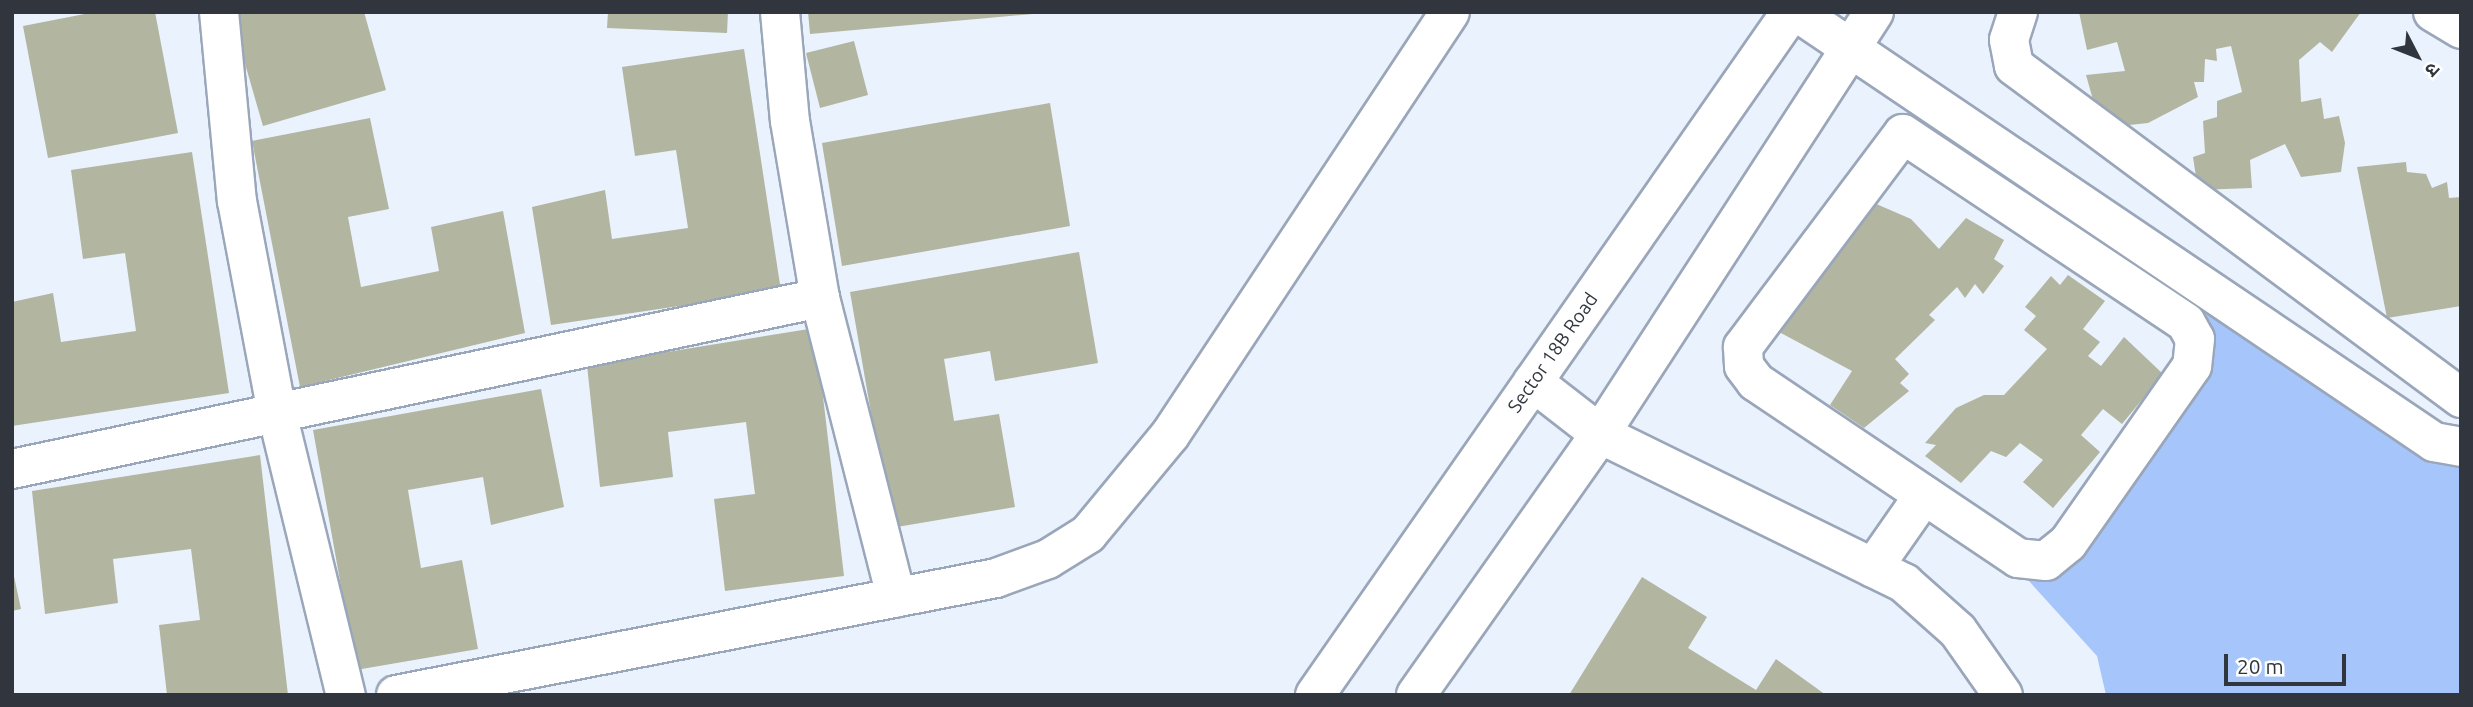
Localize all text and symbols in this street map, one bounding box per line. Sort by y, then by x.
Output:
north arrow [2382,21,2452,91]
text: उ [2421,59,2445,82]
street label: Sector 18B Road [1503,289,1603,417]
scale bar [2228,640,2350,684]
text: 20 m [2237,654,2284,678]

